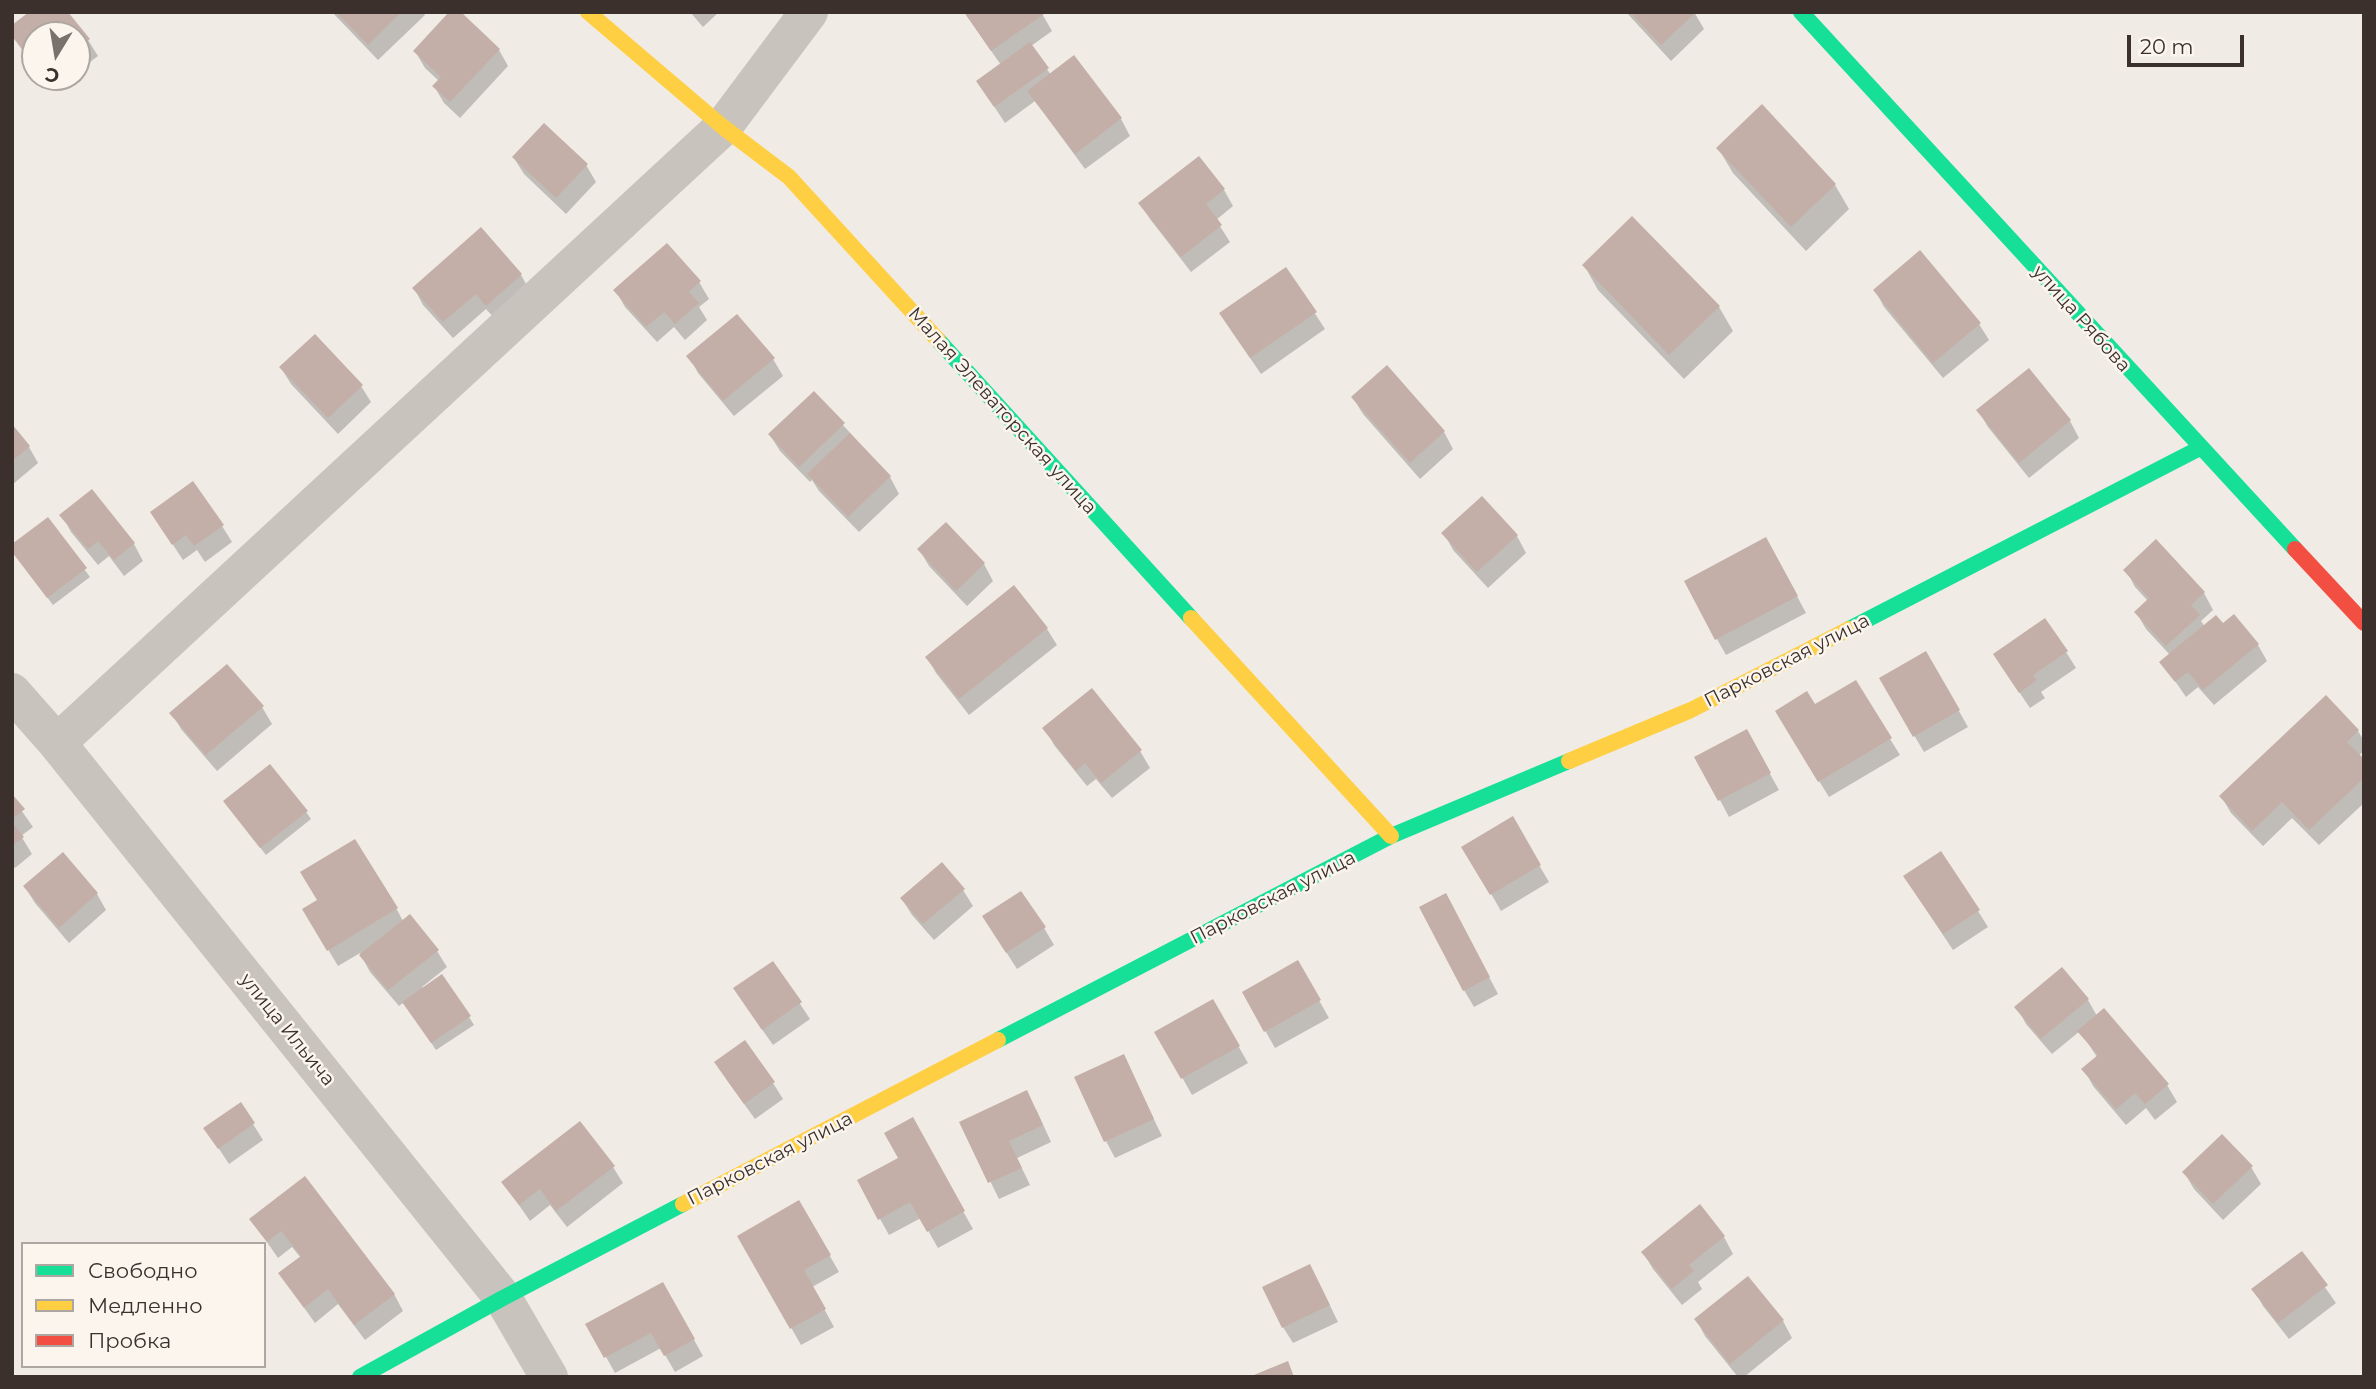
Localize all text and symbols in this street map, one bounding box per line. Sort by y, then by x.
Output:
north arrow [21,21,91,91]
scale bar [2131,21,2248,65]
text: 20 m [2140,34,2194,59]
text: С [43,63,61,88]
street label: улица Рябова [2027,261,2135,377]
street label: Малая Элеваторская улица [903,303,1101,519]
street label: Парковская улица [1700,609,1874,713]
street label: Парковская улица [1186,846,1360,950]
street label: улица Ильича [235,969,339,1091]
street label: Парковская улица [683,1107,857,1211]
legend [21,1242,266,1368]
text: Свободно [88,1258,198,1283]
text: Медленно [88,1293,203,1318]
text: Пробка [88,1328,171,1353]

